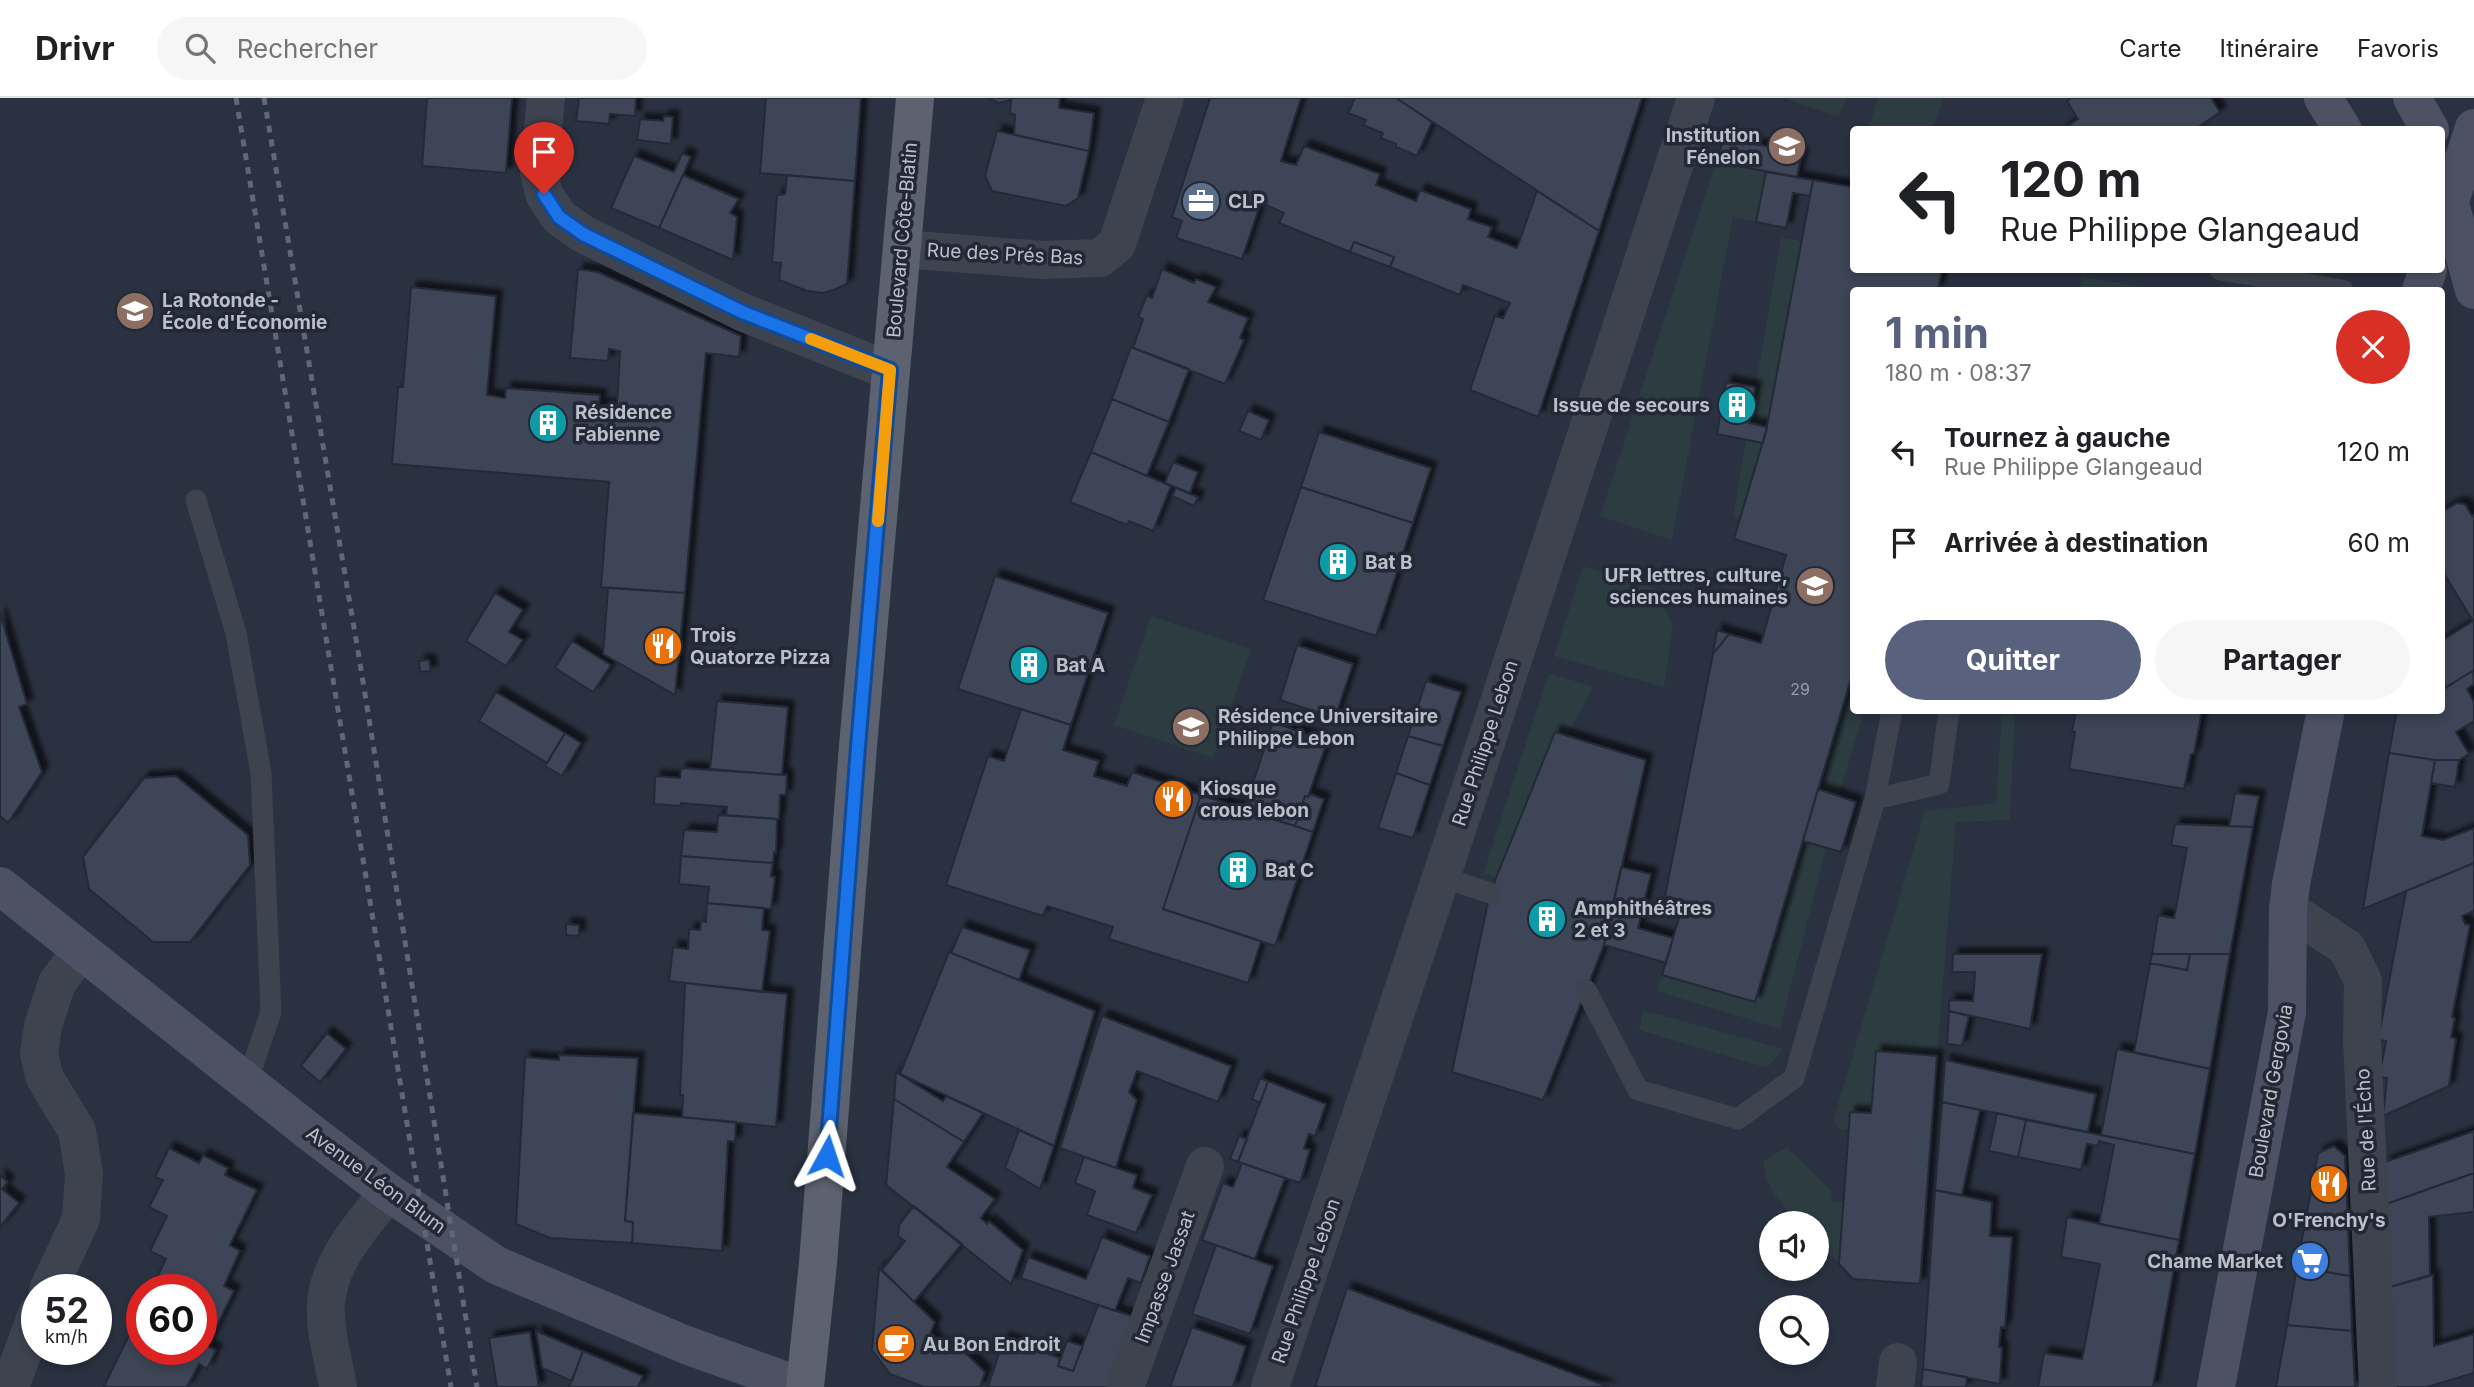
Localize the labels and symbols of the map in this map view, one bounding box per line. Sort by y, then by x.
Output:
pin [514,122,574,194]
place label: Institution Fénelon [1666,124,1760,169]
school or university icon: Institution Fénelon [1766,125,1808,167]
street label: Boulevard Côte-Blatin [882,141,922,339]
office icon: CLP [1180,180,1222,222]
place label: CLP [1228,190,1265,213]
street label: Rue des Prés Bas [926,238,1084,270]
place label: La Rotonde - École d'Économie [162,289,327,334]
school or university icon: La Rotonde - École d'Économie [114,290,156,332]
building icon: Issue de secours [1716,384,1758,426]
place label: Issue de secours [1553,394,1710,417]
place label: Résidence Fabienne [575,401,672,446]
building icon: Résidence Fabienne [527,402,569,444]
building icon: Bat B [1317,541,1359,583]
place label: Bat B [1365,551,1413,574]
place label: UFR lettres, culture, sciences humaines [1605,564,1788,609]
school or university icon: UFR lettres, culture, sciences humaines [1794,565,1836,607]
place label: Trois Quatorze Pizza [690,624,830,669]
restaurant icon: Trois Quatorze Pizza [642,625,684,667]
building icon: Bat A [1008,644,1050,686]
place label: Bat A [1056,654,1105,677]
street label: Rue Philippe Lebon [1447,657,1523,829]
house number: 29 [1790,679,1810,699]
place label: Résidence Universitaire Philippe Lebon [1218,705,1438,750]
school or university icon: Résidence Universitaire Philippe Lebon [1170,706,1212,748]
place label: Kiosque crous lebon [1200,777,1309,822]
restaurant icon: Kiosque crous lebon [1152,778,1194,820]
building icon: Bat C [1217,849,1259,891]
place label: Bat C [1265,859,1314,882]
place label: Amphithéâtres 2 et 3 [1574,897,1712,942]
building icon: Amphithéâtres 2 et 3 [1526,898,1568,940]
street label: Boulevard Gergovia [2244,1002,2298,1180]
street label: Rue de l'Écho [2350,1068,2381,1192]
position arrow [790,1119,864,1193]
street label: Avenue Léon Blum [302,1122,450,1238]
restaurant icon: O'Frenchy's [2308,1163,2350,1205]
street label: Rue Philippe Lebon [1267,1196,1345,1366]
street label: Impasse Jassat [1130,1208,1200,1346]
place label: O'Frenchy's [2272,1209,2386,1232]
supermarket icon: Chame Market [2289,1240,2331,1282]
place label: Chame Market [2147,1250,2283,1273]
speed limit sign: 60 [126,1274,217,1365]
cafe icon: Au Bon Endroit [875,1323,917,1365]
place label: Au Bon Endroit [923,1333,1060,1356]

